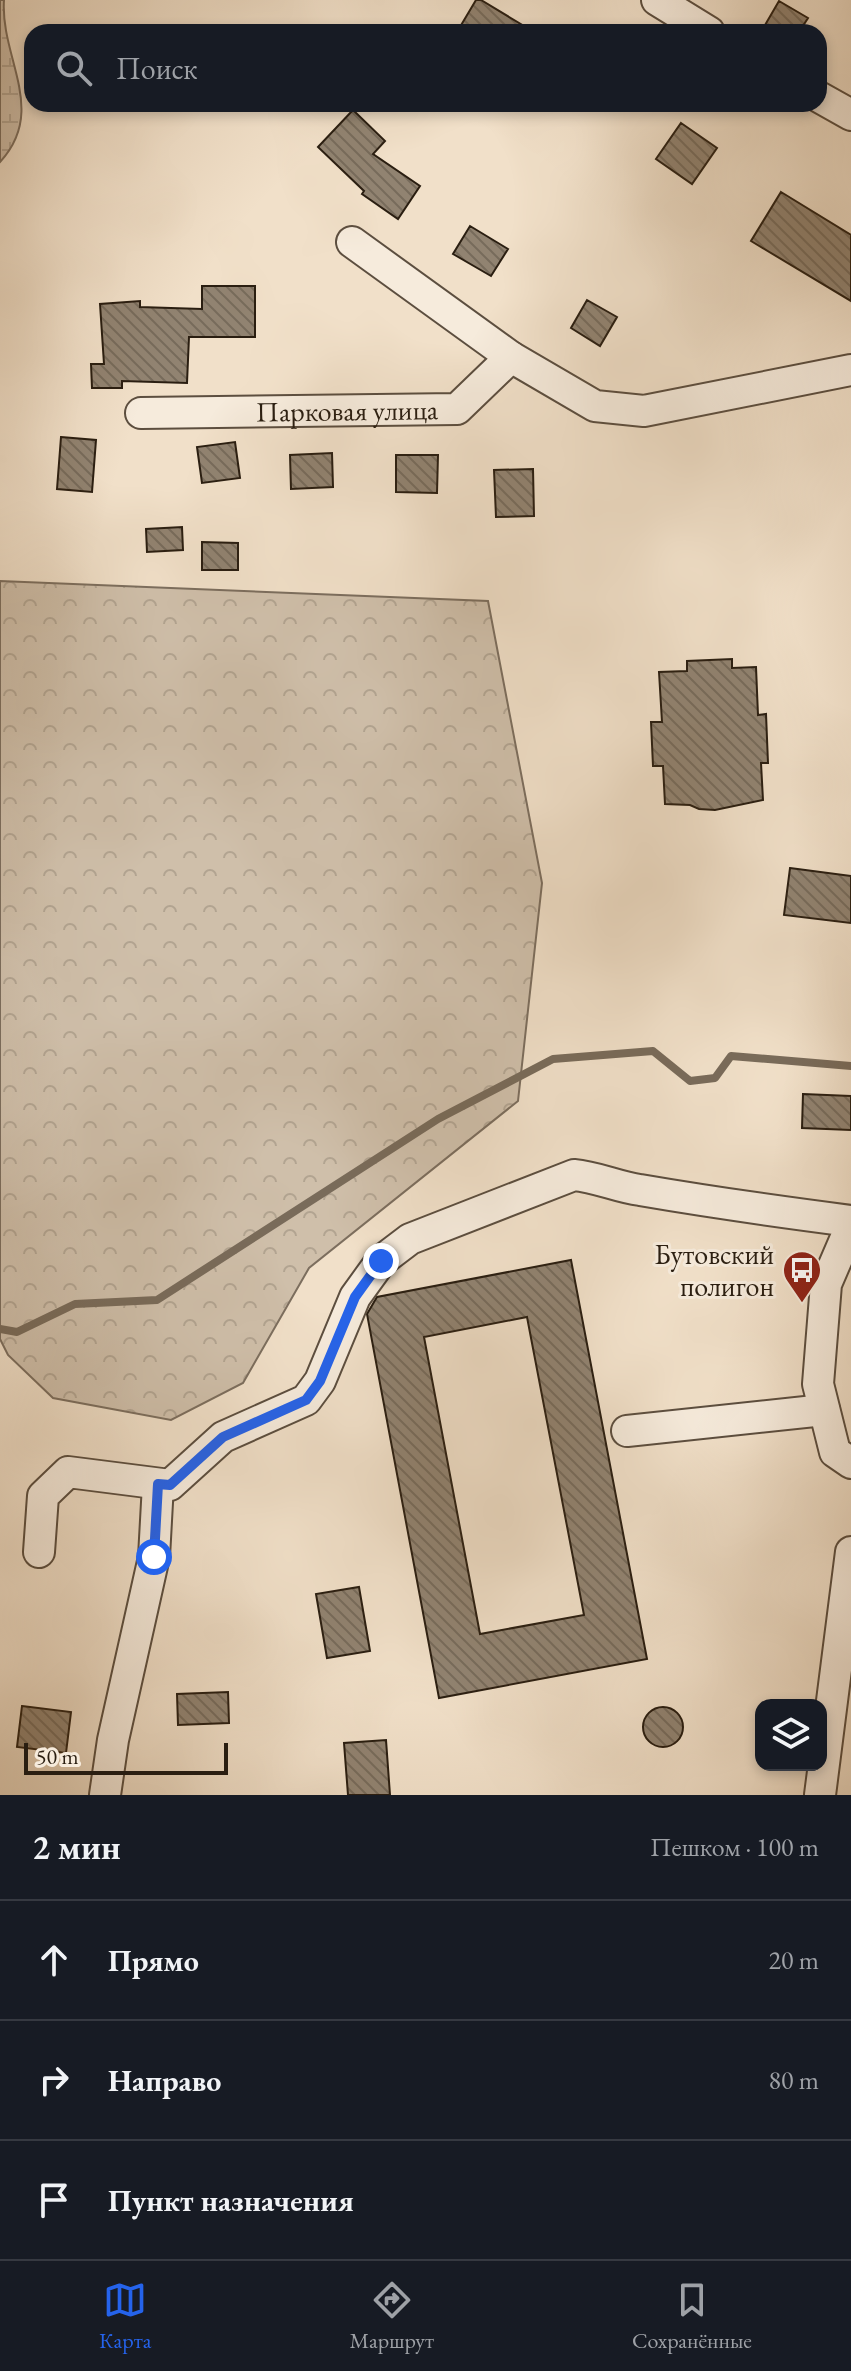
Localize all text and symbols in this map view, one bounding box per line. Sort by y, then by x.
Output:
search box [24,24,827,112]
icon: search [52,46,96,90]
text: Поиск [116,49,198,88]
street label: Парковая улица [256,391,439,430]
place label: Бутовский полигон [654,1236,774,1304]
route end [363,1243,399,1279]
bus stop icon: Бутовский полигон [781,1249,823,1304]
route start [136,1539,172,1575]
map controls [755,1699,827,1771]
button: layers [755,1699,827,1771]
scale bar [24,1739,228,1775]
text: 50 m [36,1742,79,1771]
text: 2 мин [32,1825,121,1869]
text: Пешком · 100 m [650,1830,819,1864]
icon: ahead [32,1938,76,1982]
text: Прямо [108,1941,199,1980]
text: 20 m [769,1943,819,1977]
icon: right [32,2058,76,2102]
text: Направо [108,2061,221,2100]
text: 80 m [769,2063,819,2097]
icon: arrive [32,2178,76,2222]
text: Пункт назначения [108,2181,354,2220]
tab: Карта [99,2278,152,2355]
tab: Маршрут [350,2278,434,2355]
tab: Сохранённые [632,2278,752,2355]

